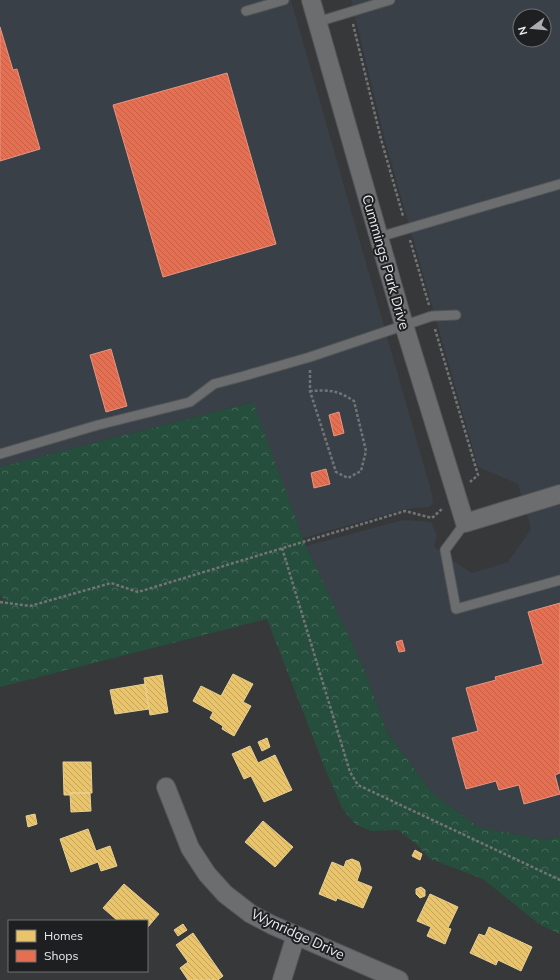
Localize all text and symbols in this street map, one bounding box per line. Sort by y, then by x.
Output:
north arrow [512,8,552,48]
text: N [515,25,530,37]
street label: Cummings Park Drive [358,192,414,332]
street label: Wynridge Drive [248,904,348,964]
legend [8,920,148,972]
text: Homes [44,928,83,943]
text: Shops [44,948,79,963]

